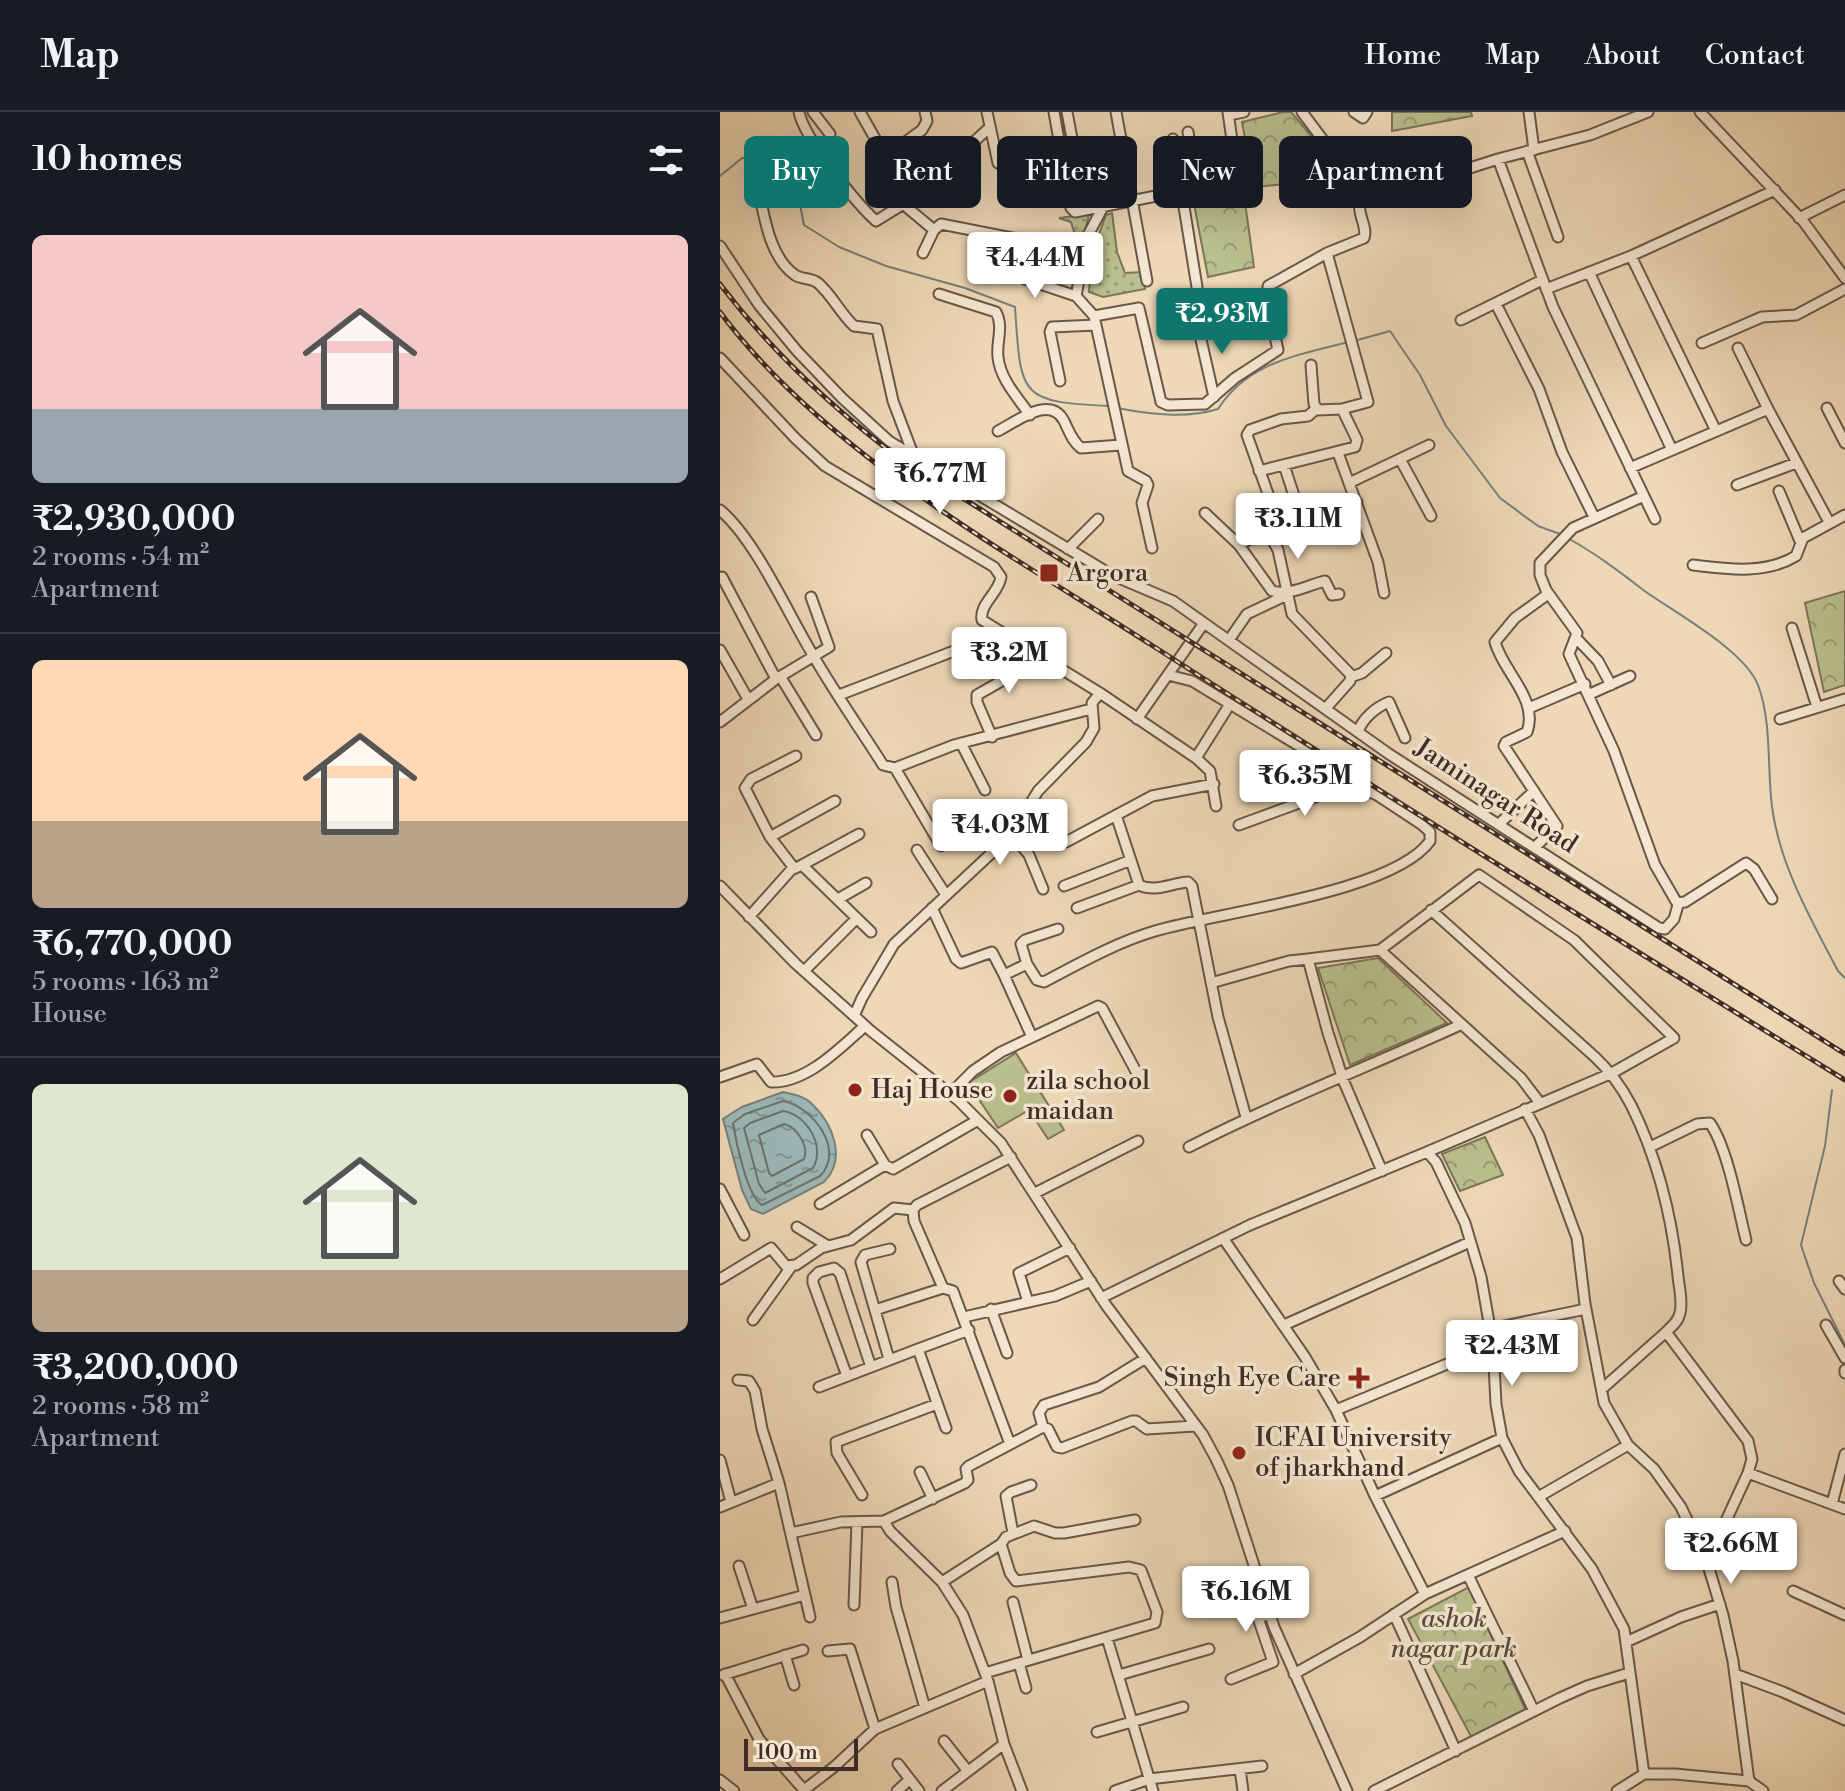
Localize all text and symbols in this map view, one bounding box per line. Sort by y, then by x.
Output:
text: Map [40,32,120,79]
text: Home [1365,38,1441,73]
text: Map [1485,38,1540,73]
text: About [1584,38,1661,73]
text: Contact [1705,38,1805,73]
chip: Buy [744,136,849,208]
chip: Rent [865,136,981,208]
chip: Filters [997,136,1137,208]
chip: New [1153,136,1263,208]
chip: Apartment [1279,136,1472,208]
icon: filters [644,138,688,182]
text: 10 homes [32,139,182,181]
pin: ₹4.44M [970,232,1100,300]
text: ₹4.44M [985,242,1085,274]
icon: home [288,287,432,431]
pin: ₹2.93M [1157,288,1287,356]
text: ₹2.93M [1174,298,1270,330]
pin: ₹6.77M [875,448,1005,516]
text: ₹6.77M [893,458,987,490]
pin: ₹3.11M [1233,493,1363,561]
text: ₹2,930,000 [32,499,236,541]
text: ₹3.11M [1254,503,1342,535]
text: 2 rooms · 54 m² [32,541,209,573]
place label: Argora [1066,557,1149,589]
marker: Argora [1038,562,1060,584]
text: Apartment [32,573,160,605]
pin: ₹3.2M [953,627,1065,695]
text: ₹3.2M [970,637,1048,669]
icon: home [288,712,432,856]
street label: Jaminagar Road [1408,731,1584,861]
pin: ₹6.35M [1240,750,1370,818]
text: ₹6.35M [1257,760,1353,792]
pin: ₹4.03M [935,799,1065,867]
text: ₹4.03M [951,809,1049,841]
text: ₹6,770,000 [32,924,232,966]
text: 5 rooms · 163 m² [32,966,219,998]
text: House [32,998,107,1030]
place label: zila school maidan [1026,1065,1150,1127]
place label: Haj House [871,1074,994,1106]
marker: Haj House [846,1081,864,1099]
marker: zila school maidan [1001,1087,1019,1105]
icon: home [288,1136,432,1280]
pin: ₹2.43M [1447,1320,1577,1388]
text: ₹2.43M [1464,1330,1560,1362]
text: ₹3,200,000 [32,1348,239,1390]
place label: Singh Eye Care [1164,1362,1341,1394]
marker: Singh Eye Care [1348,1367,1370,1389]
text: 2 rooms · 58 m² [32,1390,209,1422]
text: Apartment [32,1422,160,1454]
place label: ICFAI University of jharkhand [1255,1422,1452,1484]
marker: ICFAI University of jharkhand [1230,1444,1248,1462]
pin: ₹2.66M [1666,1518,1796,1586]
text: ₹2.66M [1683,1528,1779,1560]
pin: ₹6.16M [1181,1566,1311,1634]
text: ₹6.16M [1200,1576,1292,1608]
park label: ashok nagar park [1391,1603,1517,1665]
scale bar [744,1735,858,1771]
text: 100 m [756,1739,818,1766]

